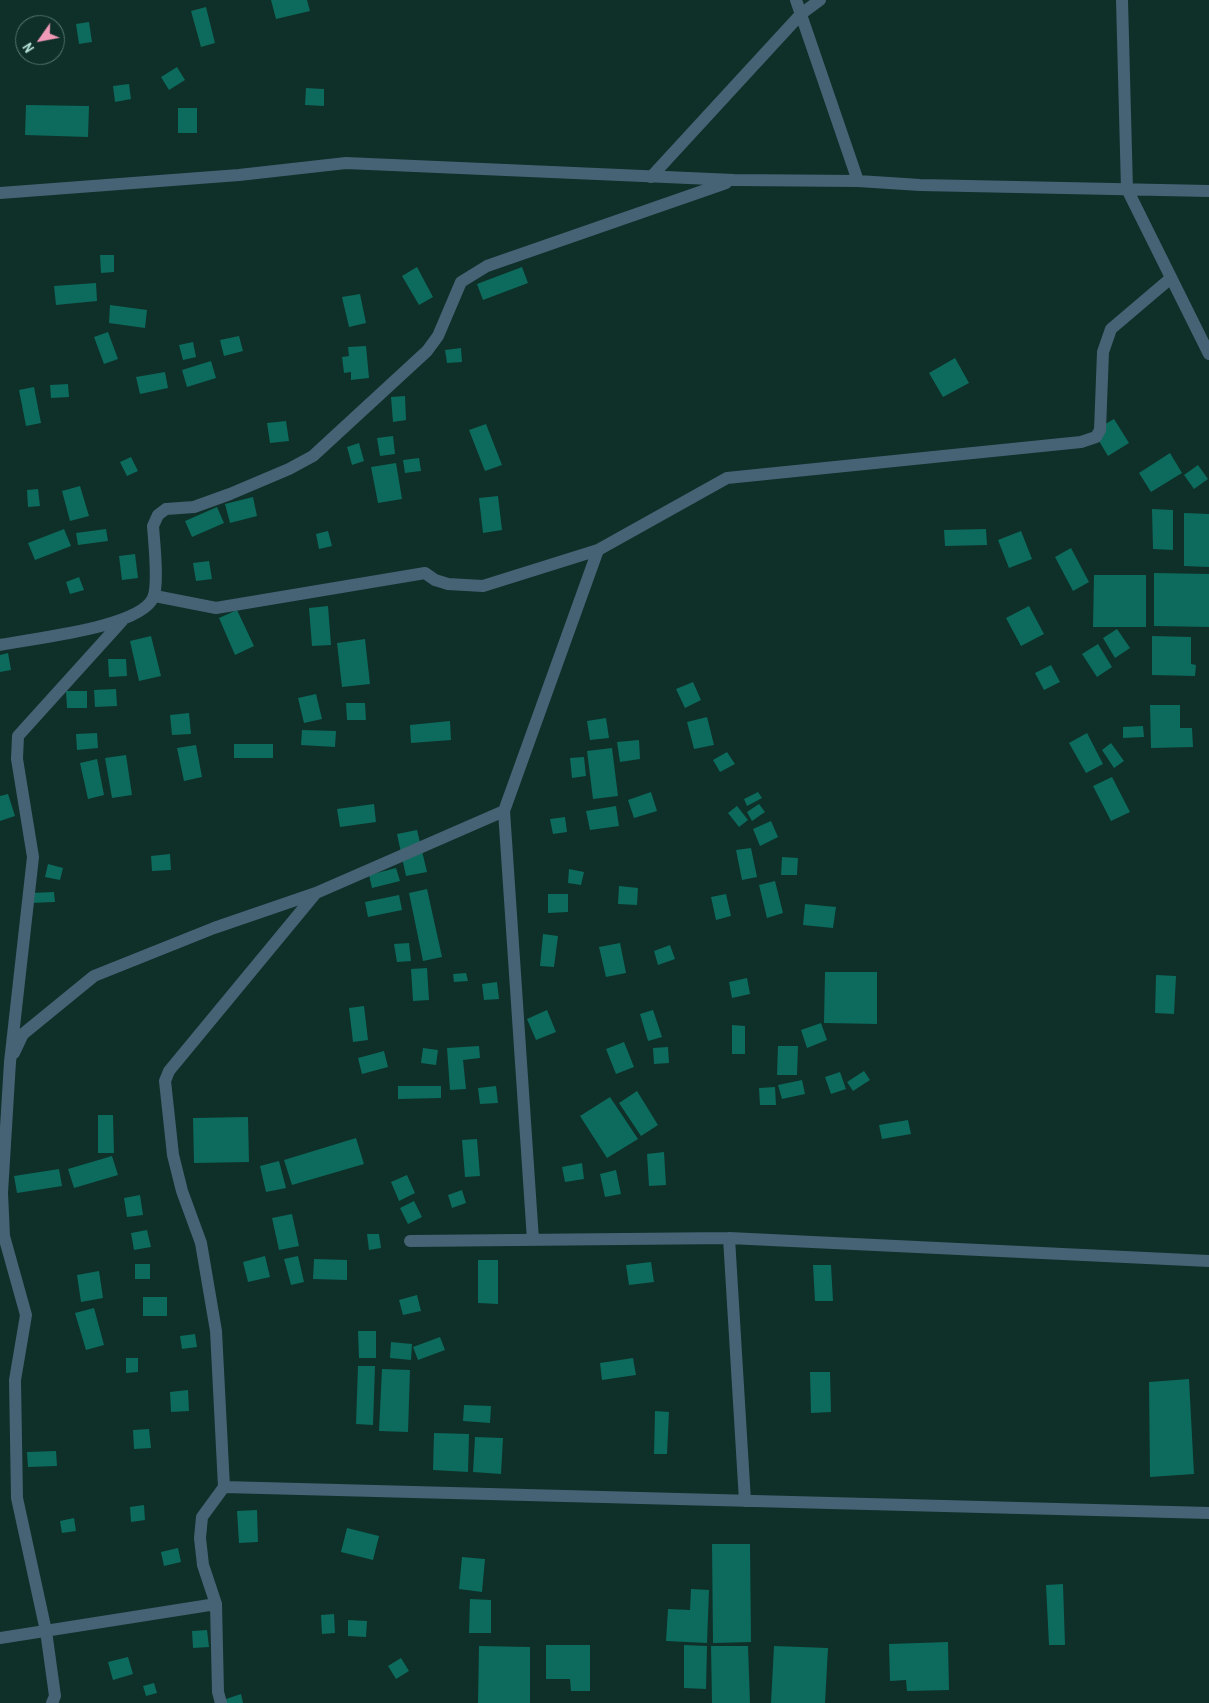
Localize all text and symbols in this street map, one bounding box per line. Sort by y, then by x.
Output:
north arrow [15,15,65,65]
text: N [18,39,38,56]

